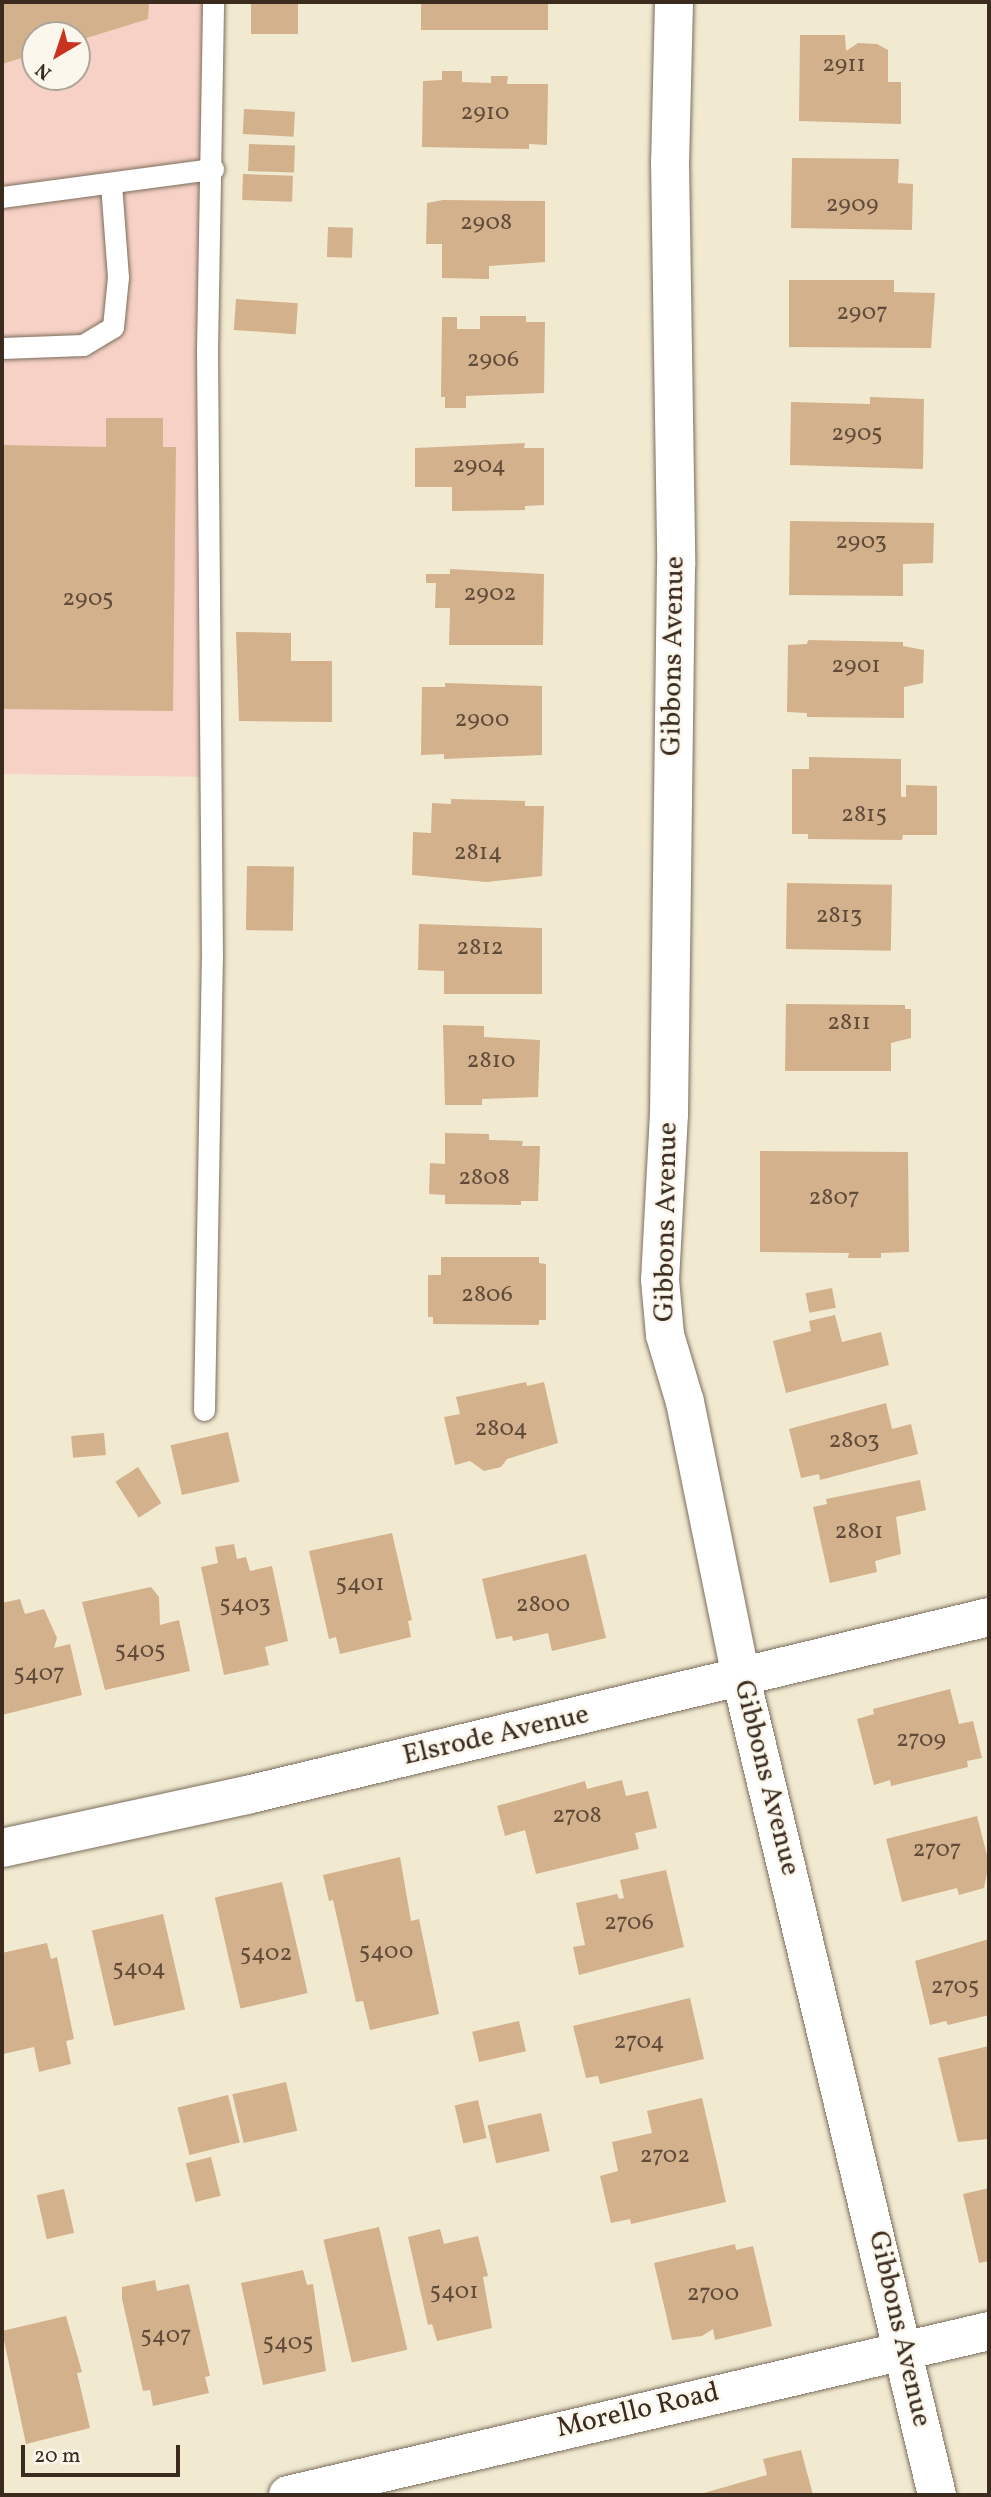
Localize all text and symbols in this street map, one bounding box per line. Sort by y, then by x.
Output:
north arrow [21,21,91,91]
house number: 2911 [822,52,866,80]
text: N [31,56,58,85]
house number: 2910 [461,100,509,128]
house number: 2909 [826,192,878,220]
house number: 2908 [460,210,512,238]
house number: 2907 [836,300,888,328]
house number: 2906 [467,347,519,375]
house number: 2905 [831,421,883,449]
house number: 2904 [452,453,506,481]
house number: 2903 [835,529,887,557]
street label: Gibbons Avenue [655,556,693,756]
house number: 2902 [464,581,516,609]
house number: 2905 [62,586,114,614]
house number: 2901 [831,653,881,681]
house number: 2900 [455,707,509,735]
house number: 2815 [841,802,887,830]
house number: 2814 [454,840,502,868]
house number: 2813 [816,903,862,931]
house number: 2812 [456,935,504,963]
house number: 2811 [827,1010,871,1038]
house number: 2810 [467,1048,515,1076]
street label: Gibbons Avenue [648,1122,686,1322]
house number: 2808 [458,1165,510,1193]
house number: 2807 [808,1185,860,1213]
house number: 2806 [461,1282,513,1310]
house number: 2804 [474,1416,528,1444]
house number: 2803 [828,1428,880,1456]
house number: 2801 [835,1519,883,1547]
house number: 5401 [335,1571,385,1599]
house number: 5403 [219,1592,271,1620]
house number: 2800 [516,1592,570,1620]
house number: 5405 [114,1638,166,1666]
house number: 5407 [13,1661,65,1689]
street label: Gibbons Avenue [726,1677,806,1879]
street label: Elsrode Avenue [400,1698,592,1774]
house number: 2709 [896,1727,946,1755]
house number: 2708 [552,1803,602,1831]
house number: 2707 [912,1837,962,1865]
house number: 2706 [604,1910,654,1938]
house number: 5400 [359,1939,413,1967]
house number: 5402 [240,1941,292,1969]
house number: 5404 [112,1956,166,1984]
house number: 2705 [931,1974,979,2002]
house number: 2704 [613,2029,665,2057]
house number: 2702 [640,2143,690,2171]
street label: Gibbons Avenue [860,2228,938,2430]
house number: 5401 [429,2279,479,2307]
house number: 2700 [687,2281,739,2309]
house number: 5407 [140,2323,192,2351]
house number: 5405 [262,2330,314,2358]
street label: Morello Road [553,2376,723,2446]
scale bar [24,2430,184,2474]
text: 20 m [34,2442,80,2471]

